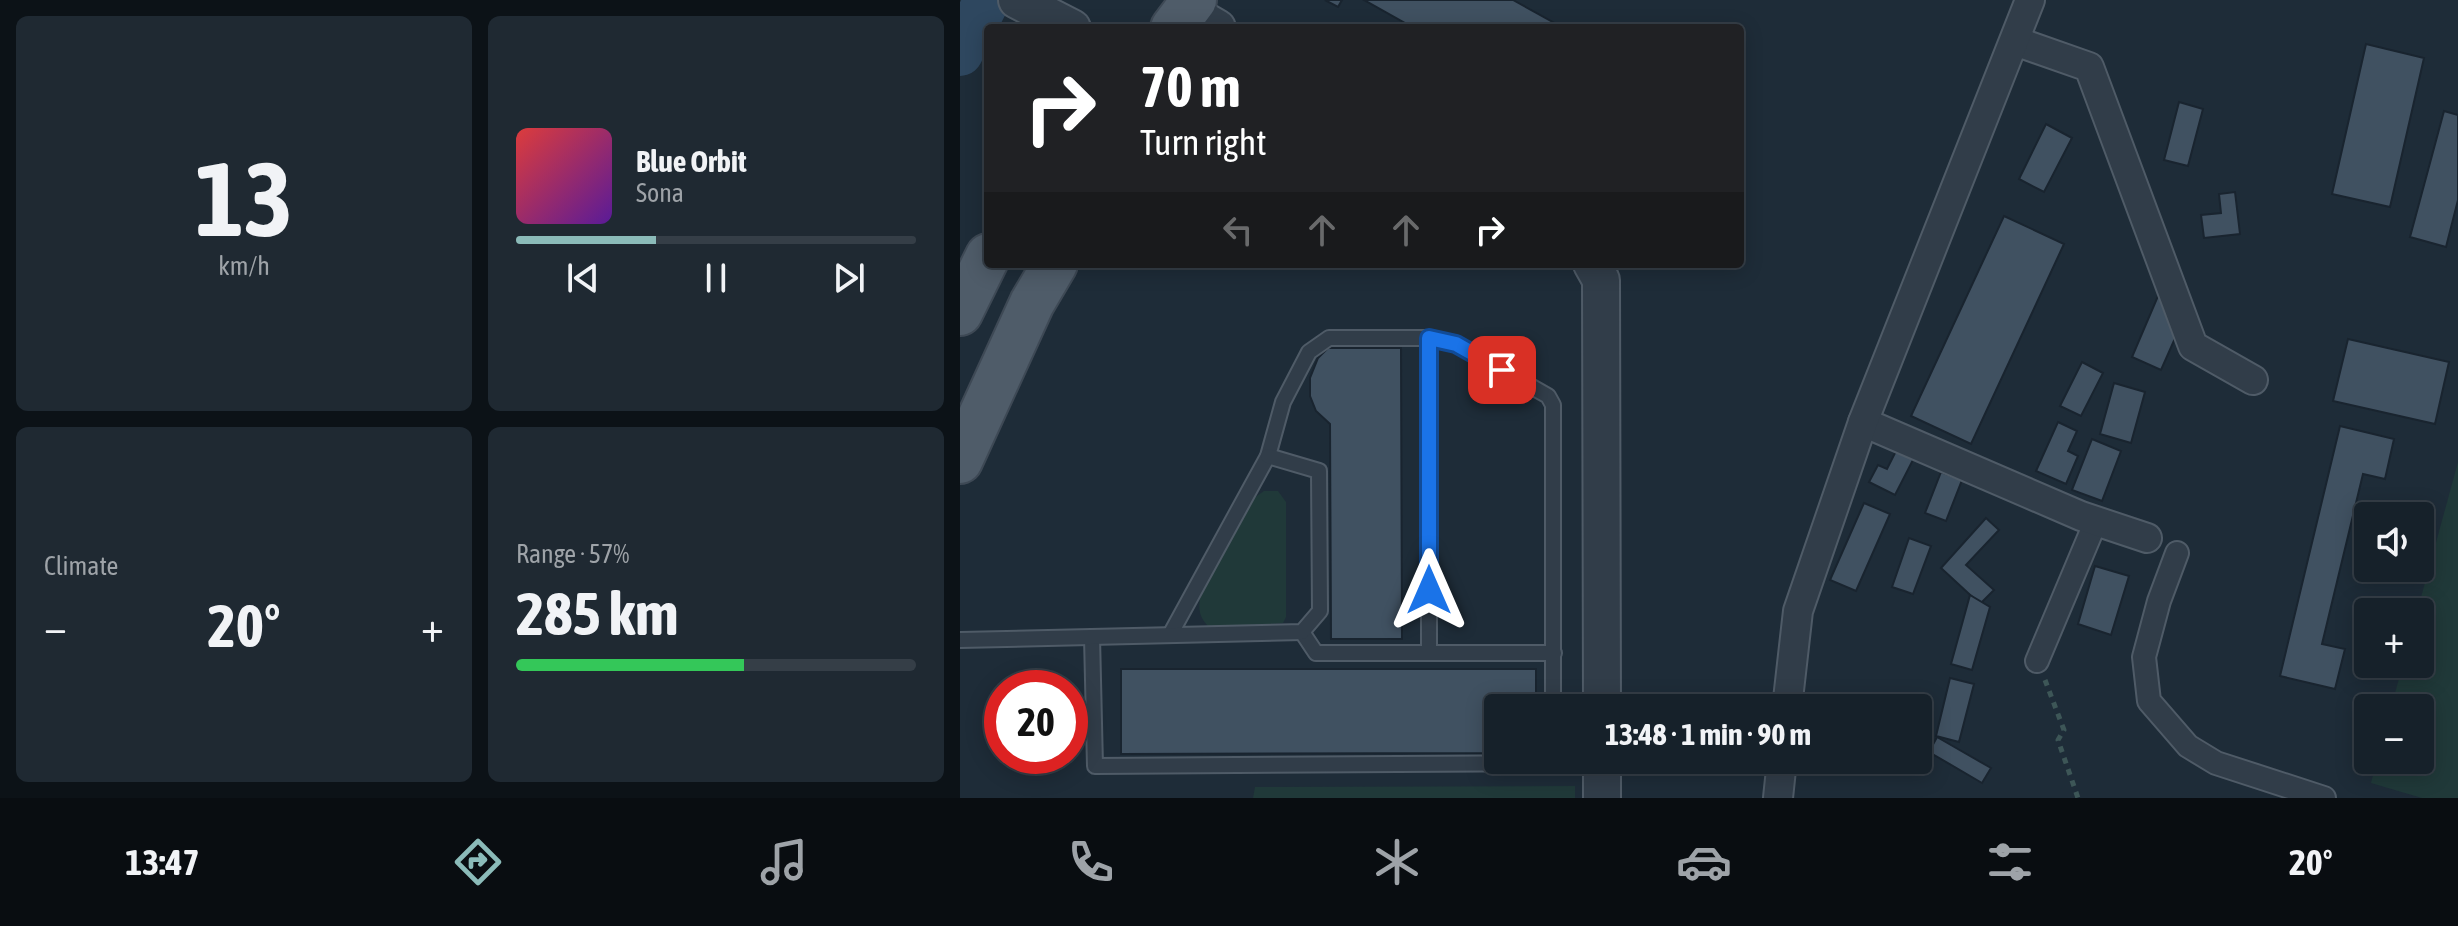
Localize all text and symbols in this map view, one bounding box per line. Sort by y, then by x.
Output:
text: 70 m [1140,55,1241,119]
icon: right [1008,56,1112,160]
text: Turn right [1140,121,1267,163]
text: 13 [195,139,293,258]
text: Blue Orbit [636,144,747,178]
text: Sona [636,178,684,208]
icon: left [1216,208,1260,252]
icon: ahead [1300,208,1344,252]
icon: ahead [1384,208,1428,252]
icon: right [1468,208,1512,252]
text: km/h [218,251,270,281]
icon: previous [561,256,605,300]
icon: pause [694,256,738,300]
icon: next [827,256,871,300]
pin [1468,336,1536,404]
icon: arrive [1480,348,1524,392]
map controls [2354,502,2434,774]
button: sound [2354,502,2434,582]
text: Range · 57% [516,539,629,569]
position arrow [1387,548,1471,632]
text: Climate [44,551,118,581]
text: 285 km [516,579,678,648]
text: 20° [208,591,280,660]
button: + [2354,598,2434,678]
text: − [44,601,67,651]
text: + [421,601,444,651]
speed limit sign: 20 [984,670,1088,774]
button: − [2354,694,2434,774]
text: 13:48 · 1 min · 90 m [1605,717,1811,751]
icon: directions [450,834,506,890]
icon: music [756,834,812,890]
icon: phone [1063,834,1119,890]
icon: climate [1369,834,1425,890]
icon: car [1676,834,1732,890]
icon: filters [1982,834,2038,890]
text: 13:47 [125,841,199,883]
text: 20° [2289,841,2333,883]

